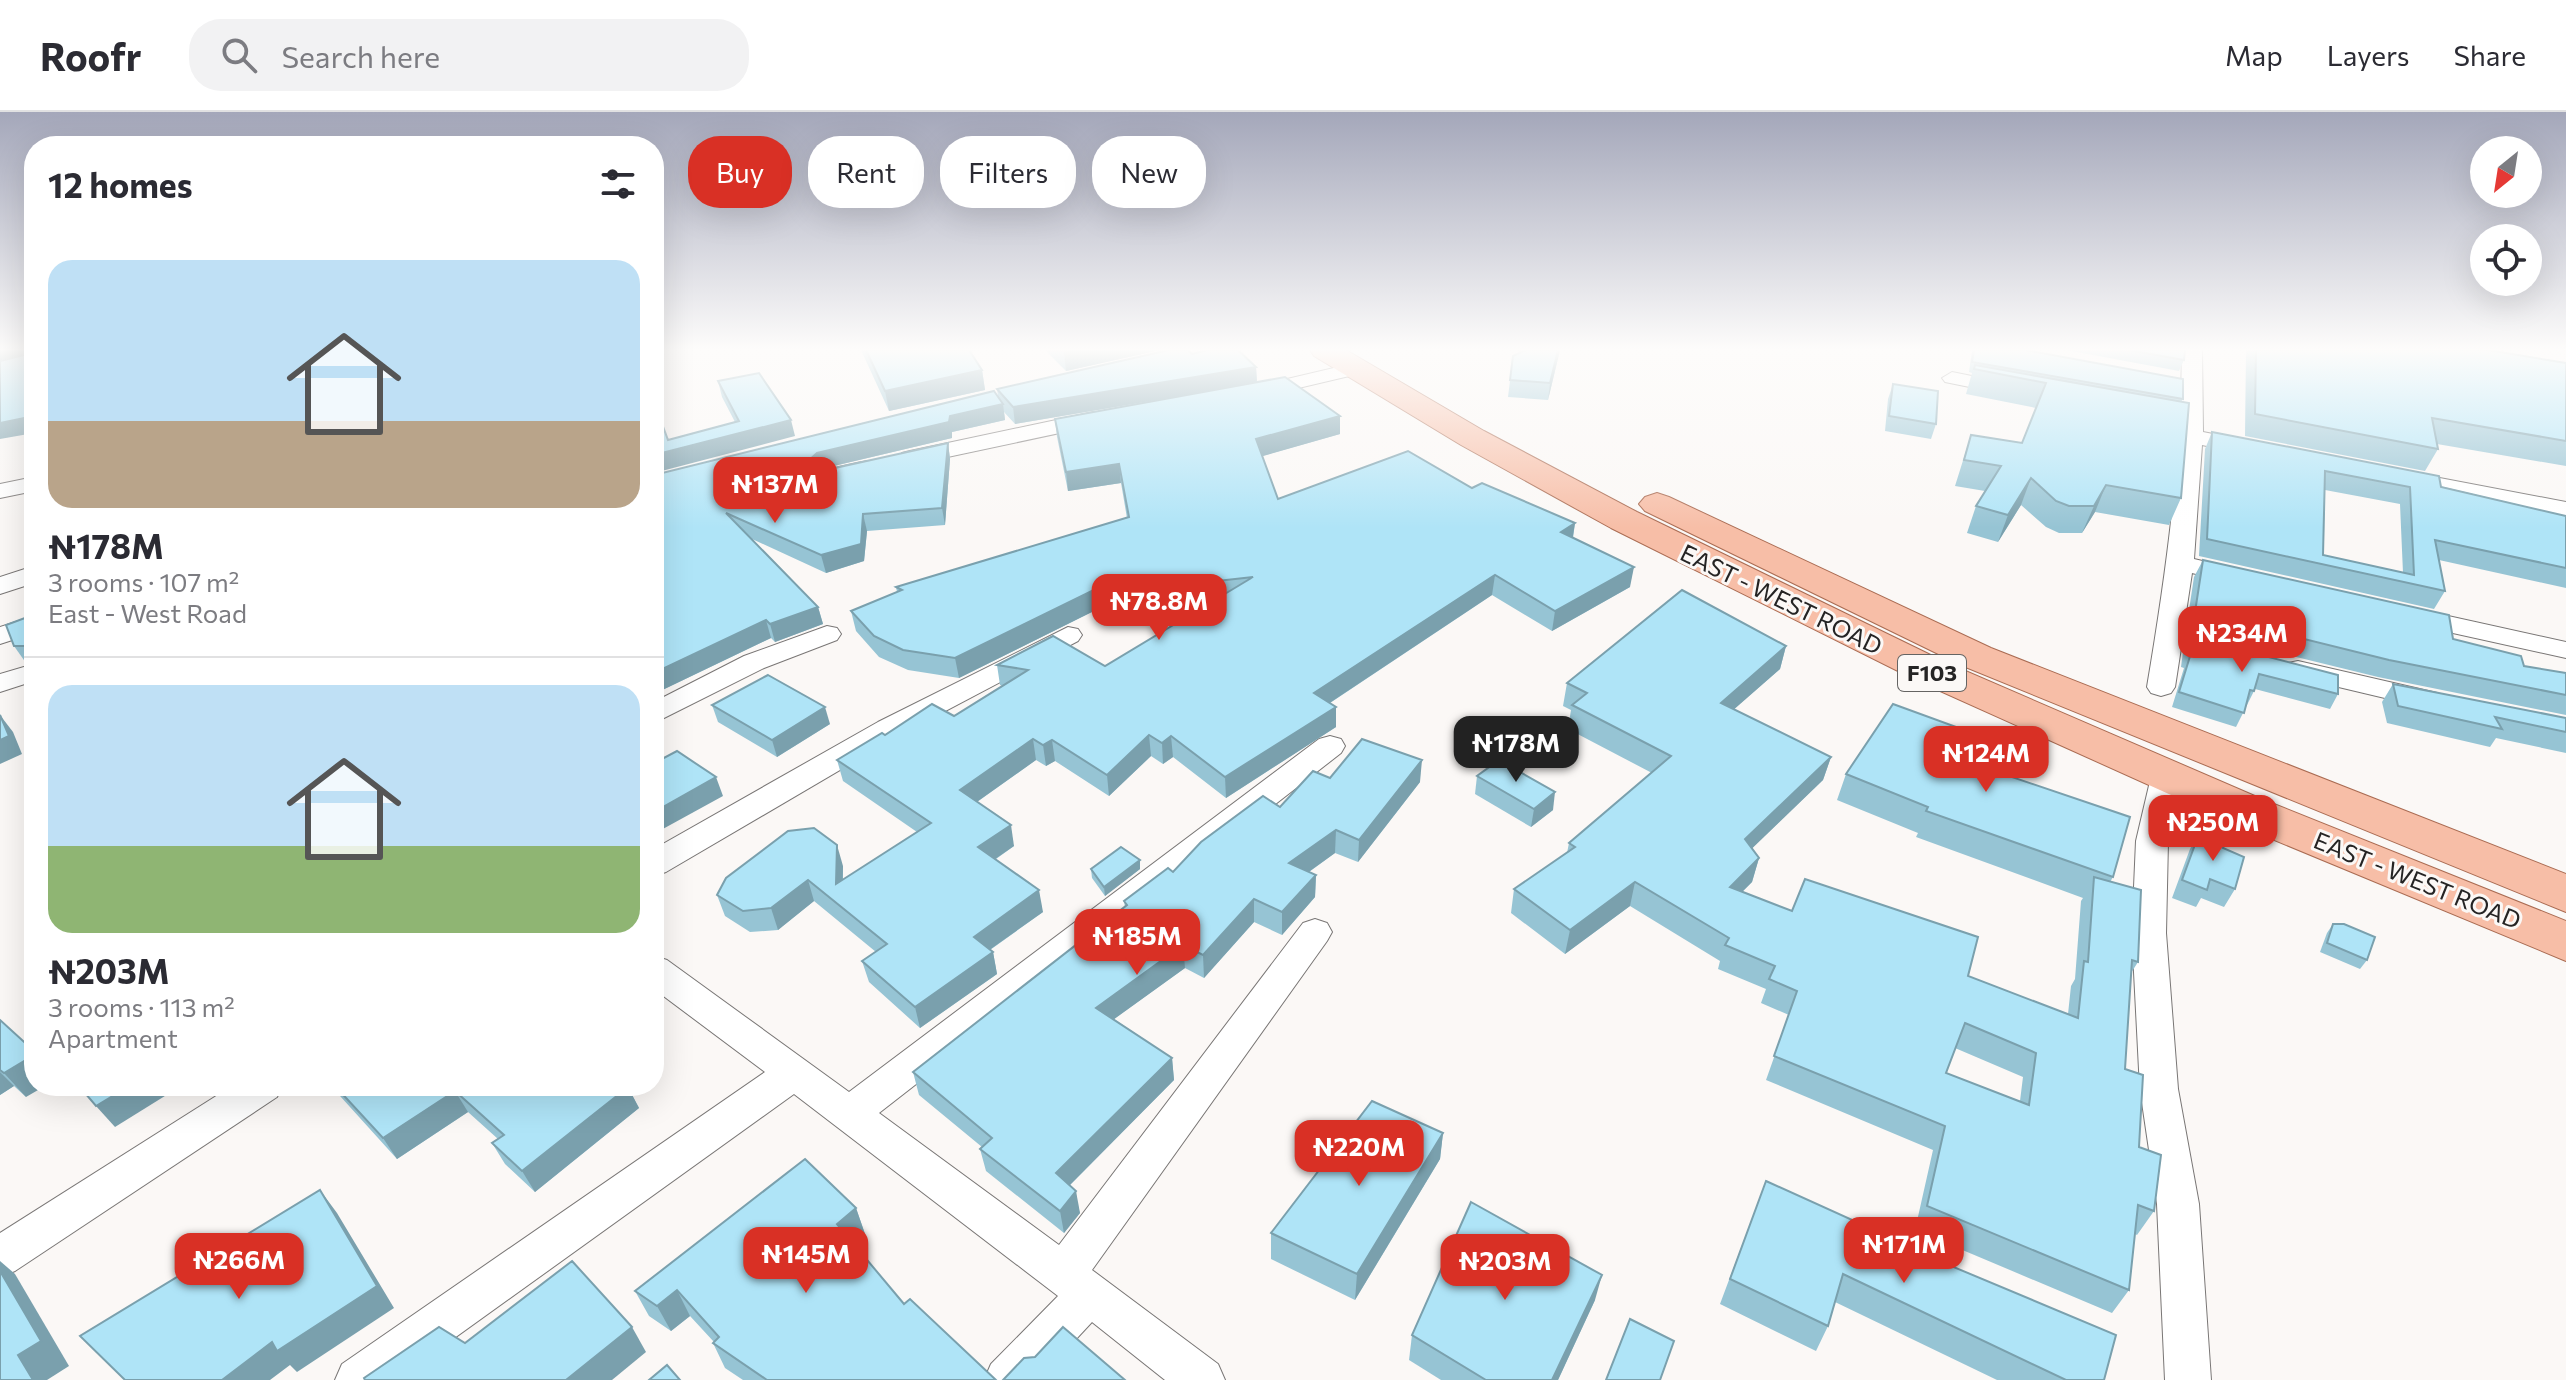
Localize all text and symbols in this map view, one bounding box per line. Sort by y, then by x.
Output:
search box [189,19,749,91]
text: Roofr [40,32,141,79]
icon: search [217,33,261,77]
text: Search here [281,37,440,74]
text: Map [2225,38,2283,72]
text: Layers [2327,38,2409,72]
text: Share [2453,38,2526,72]
chip: Buy [688,136,792,208]
chip: Rent [808,136,924,208]
chip: Filters [940,136,1076,208]
chip: New [1092,136,1206,208]
north arrow [2470,136,2542,208]
map controls [2470,136,2542,296]
icon: filters [596,162,640,206]
text: 12 homes [48,163,193,205]
button: locate [2470,224,2542,296]
icon: home [272,312,416,456]
pin: ₦137M [719,457,831,525]
text: ₦137M [731,467,819,498]
text: ₦178M [48,524,164,566]
street label: EAST - WEST ROAD [1676,537,1887,660]
text: 3 rooms · 107 m² [48,566,239,597]
pin: ₦78.8M [1094,574,1224,642]
text: ₦78.8M [1110,584,1208,615]
text: East - West Road [48,597,247,628]
pin: ₦234M [2186,606,2298,674]
text: ₦234M [2196,616,2288,647]
road number: F103 [1898,655,1966,691]
pin: ₦178M [1460,716,1572,784]
text: ₦178M [1472,726,1560,757]
pin: ₦124M [1930,726,2042,794]
text: ₦124M [1942,736,2030,767]
icon: home [272,737,416,881]
pin: ₦250M [2157,795,2269,863]
text: ₦250M [2166,805,2260,836]
street label: EAST - WEST ROAD [2310,825,2525,934]
pin: ₦185M [1081,909,1193,977]
text: ₦185M [1092,919,1182,950]
text: ₦203M [48,949,169,991]
text: 3 rooms · 113 m² [48,991,235,1022]
text: Apartment [48,1022,178,1053]
pin: ₦220M [1303,1120,1415,1188]
text: ₦220M [1313,1130,1405,1161]
pin: ₦171M [1848,1217,1960,1285]
pin: ₦145M [750,1227,862,1295]
text: ₦171M [1862,1227,1946,1258]
pin: ₦266M [183,1233,295,1301]
pin: ₦203M [1449,1234,1561,1302]
text: ₦145M [761,1237,851,1268]
text: ₦266M [193,1243,285,1274]
text: ₦203M [1459,1244,1551,1275]

